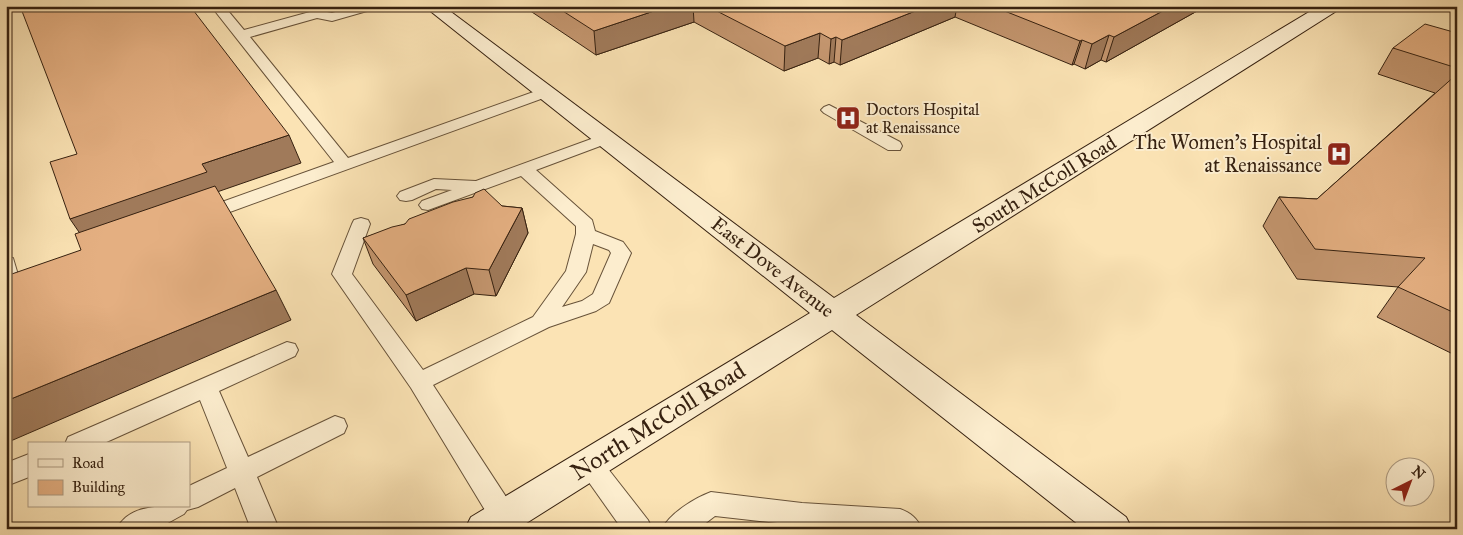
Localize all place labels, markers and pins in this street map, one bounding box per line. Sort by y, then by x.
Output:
place label: Doctors Hospital at Renaissance [866,100,980,137]
hospital icon: Doctors Hospital at Renaissance [835,105,861,131]
place label: The Women's Hospital at Renaissance [1133,130,1323,177]
hospital icon: The Women's Hospital at Renaissance [1326,141,1352,167]

